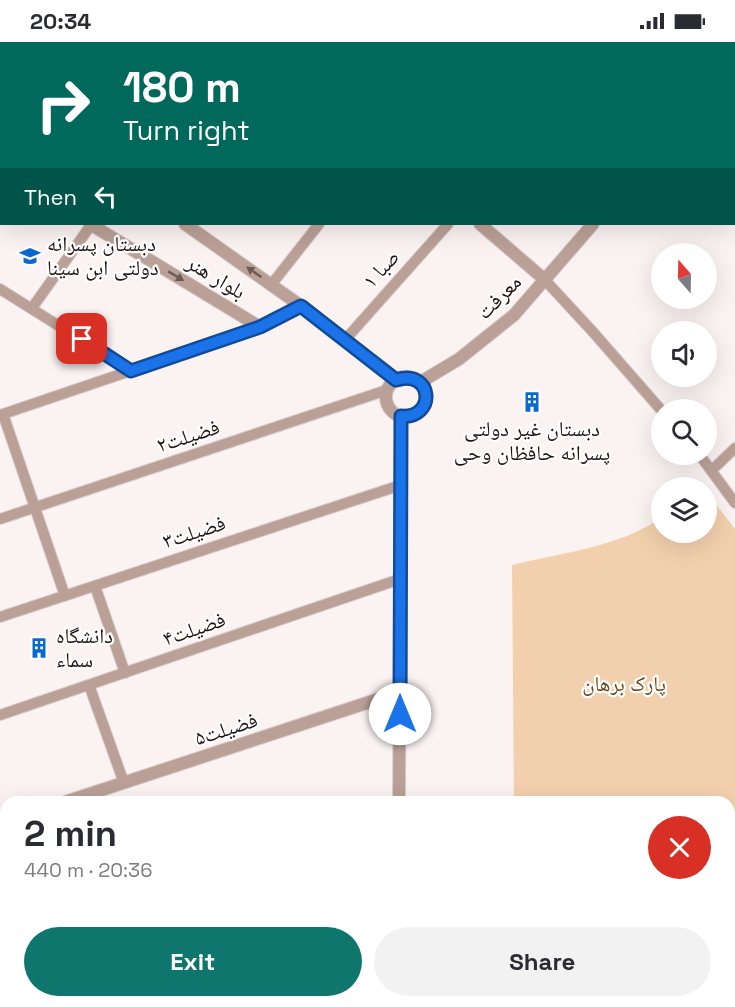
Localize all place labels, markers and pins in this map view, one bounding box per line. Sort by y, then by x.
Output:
place label: دبستان پسرانه دولتی ابن سینا [47,230,159,281]
school or university icon: دبستان پسرانه دولتی ابن سینا [18,244,42,268]
pin [56,313,107,364]
building icon: دبستان غیر دولتی پسرانه حافظان وحی [520,390,544,414]
place label: دبستان غیر دولتی پسرانه حافظان وحی [454,415,610,466]
place label: دانشگاه سماء [56,622,113,673]
building icon: دانشگاه سماء [27,636,51,660]

